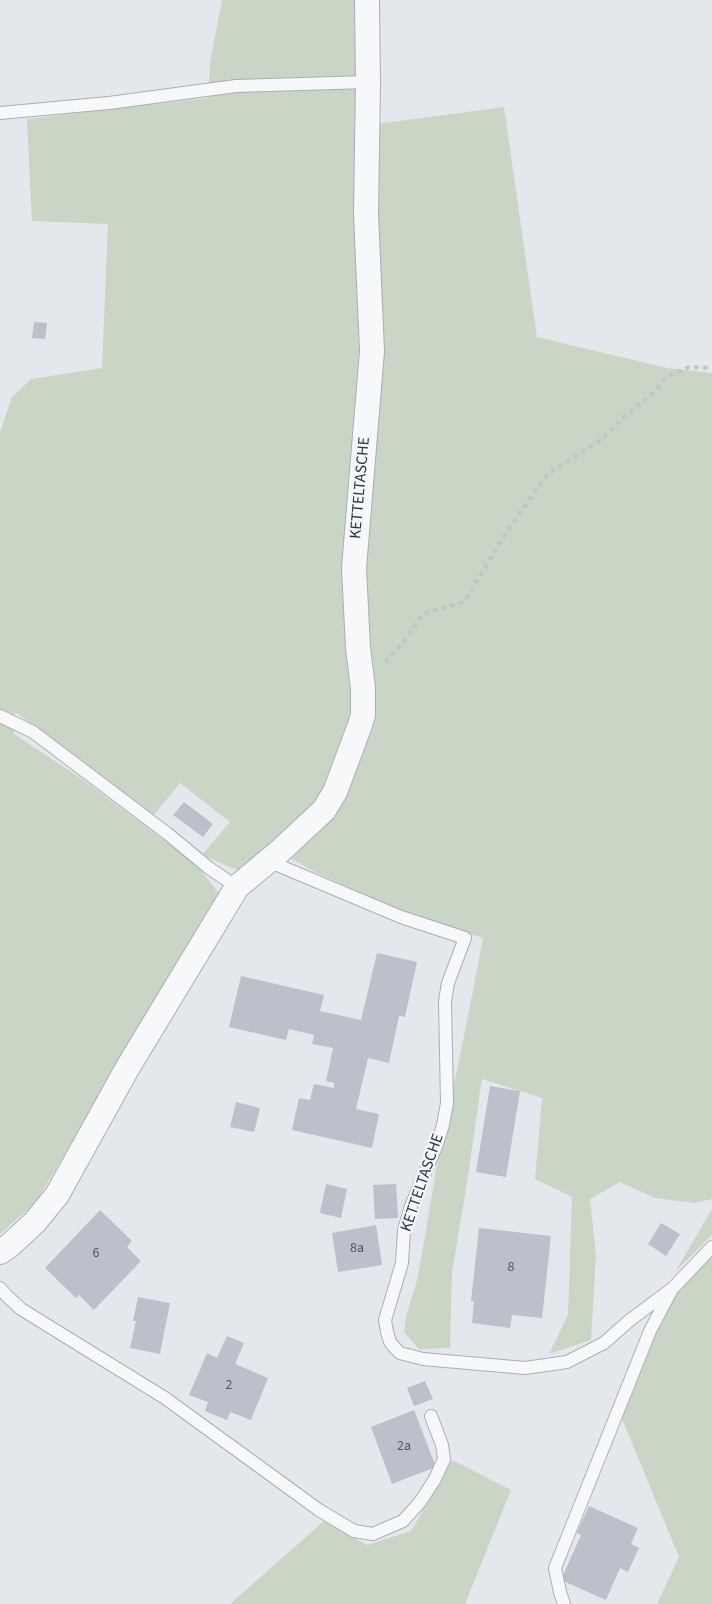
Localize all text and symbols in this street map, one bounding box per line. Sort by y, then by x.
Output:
street label: KETTELTASCHE [347,436,375,540]
street label: KETTELTASCHE [397,1132,449,1234]
house number: 8a [350,1241,364,1257]
house number: 6 [93,1246,99,1262]
house number: 8 [508,1260,514,1276]
house number: 2 [226,1378,232,1394]
house number: 2a [397,1439,411,1455]

